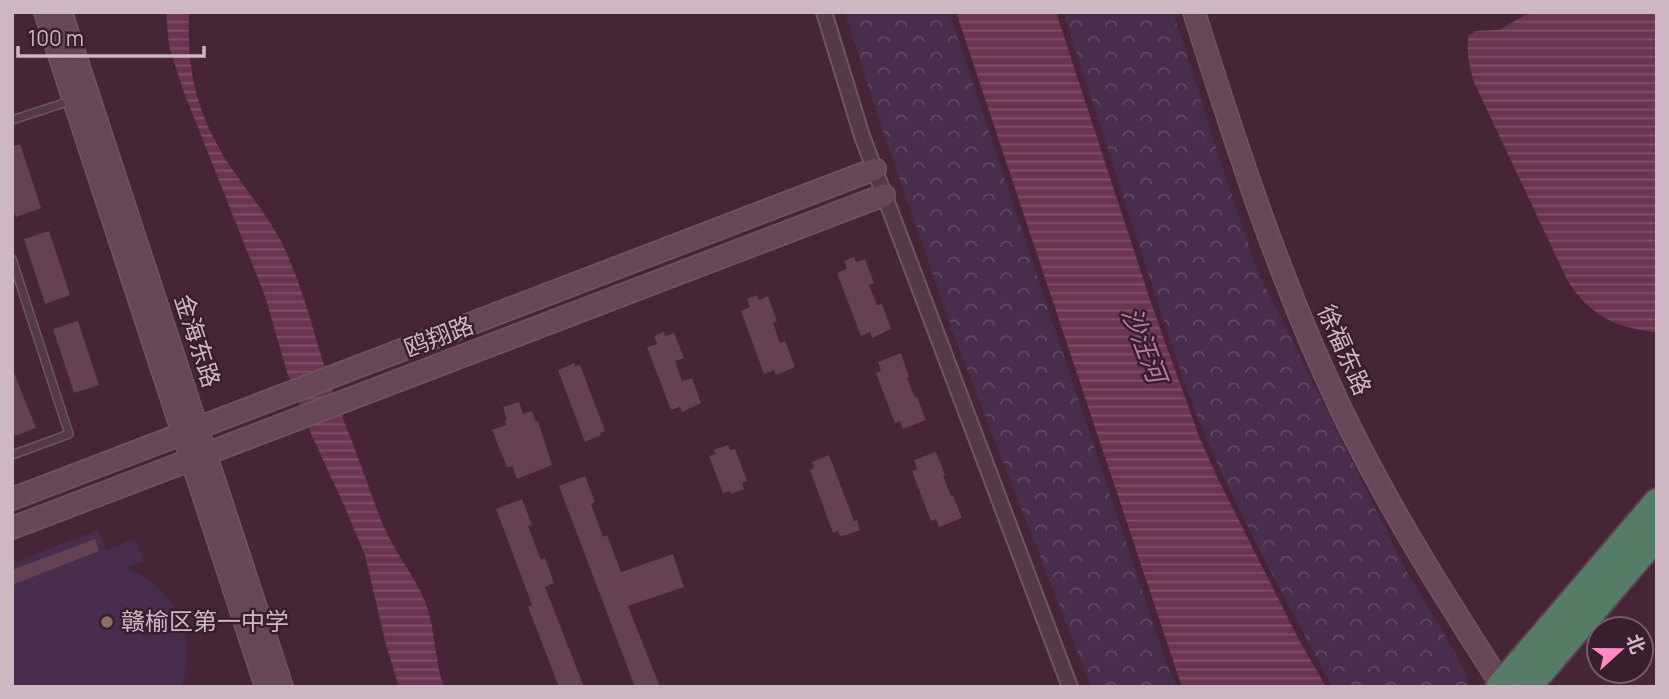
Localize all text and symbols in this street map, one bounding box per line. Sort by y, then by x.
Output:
scale bar [18,14,203,58]
text: 100 m [28,24,84,52]
street label: 金海东路 [168,290,229,391]
street label: 徐福东路 [1311,299,1380,400]
water label: 沙汪河 [1114,302,1178,392]
street label: 鸥翔路 [399,307,478,364]
place label: 赣榆区第一中学 [121,604,289,637]
marker: 赣榆区第一中学 [99,614,115,630]
north arrow [1585,615,1655,685]
text: 北 [1620,630,1651,657]

